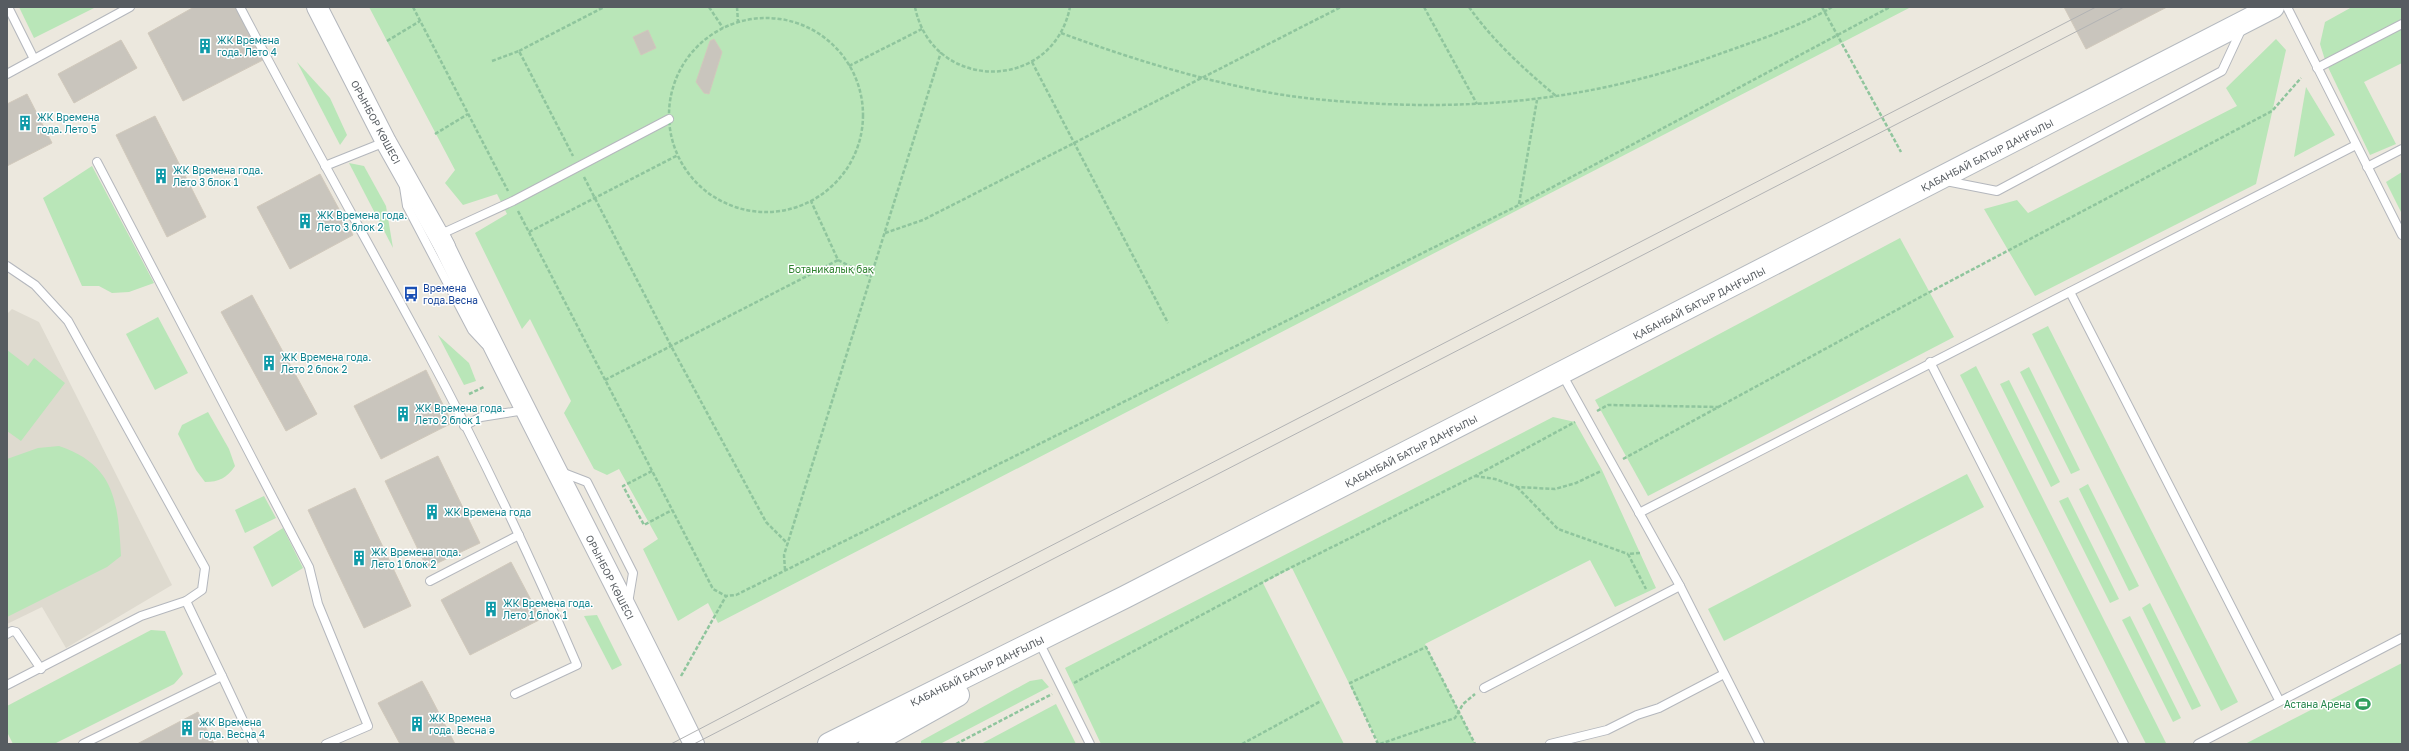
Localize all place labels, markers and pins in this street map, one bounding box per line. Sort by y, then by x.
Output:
place label: ЖК Времена года. Лето 4 [217,34,280,58]
building icon: ЖК Времена года. Лето 4 [196,37,214,55]
place label: ЖК Времена года. Лето 5 [37,111,100,135]
building icon: ЖК Времена года. Лето 5 [16,114,34,132]
place label: ЖК Времена года. Лето 3 блок 1 [173,164,263,188]
building icon: ЖК Времена года. Лето 3 блок 1 [152,167,170,185]
place label: ЖК Времена года. Лето 3 блок 2 [317,209,407,233]
building icon: ЖК Времена года. Лето 3 блок 2 [296,212,314,230]
place label: Времена года.Весна [423,282,478,306]
bus stop icon: Времена года.Весна [402,285,420,303]
place label: ЖК Времена года. Лето 2 блок 2 [281,351,371,375]
building icon: ЖК Времена года. Лето 2 блок 2 [260,354,278,372]
place label: ЖК Времена года. Лето 2 блок 1 [415,402,505,426]
building icon: ЖК Времена года. Лето 2 блок 1 [394,405,412,423]
building icon: ЖК Времена года [423,503,441,521]
place label: ЖК Времена года [444,506,531,518]
place label: ЖК Времена года. Лето 1 блок 2 [371,546,461,570]
building icon: ЖК Времена года. Лето 1 блок 2 [350,549,368,567]
place label: ЖК Времена года. Лето 1 блок 1 [503,597,593,621]
building icon: ЖК Времена года. Лето 1 блок 1 [482,600,500,618]
sports icon: Астана Арена [2354,695,2372,713]
place label: Астана Арена [2284,698,2351,710]
place label: ЖК Времена года. Весна ә [429,712,495,736]
building icon: ЖК Времена года. Весна ә [408,715,426,733]
place label: ЖК Времена года. Весна 4 [199,716,265,740]
building icon: ЖК Времена года. Весна 4 [178,719,196,737]

